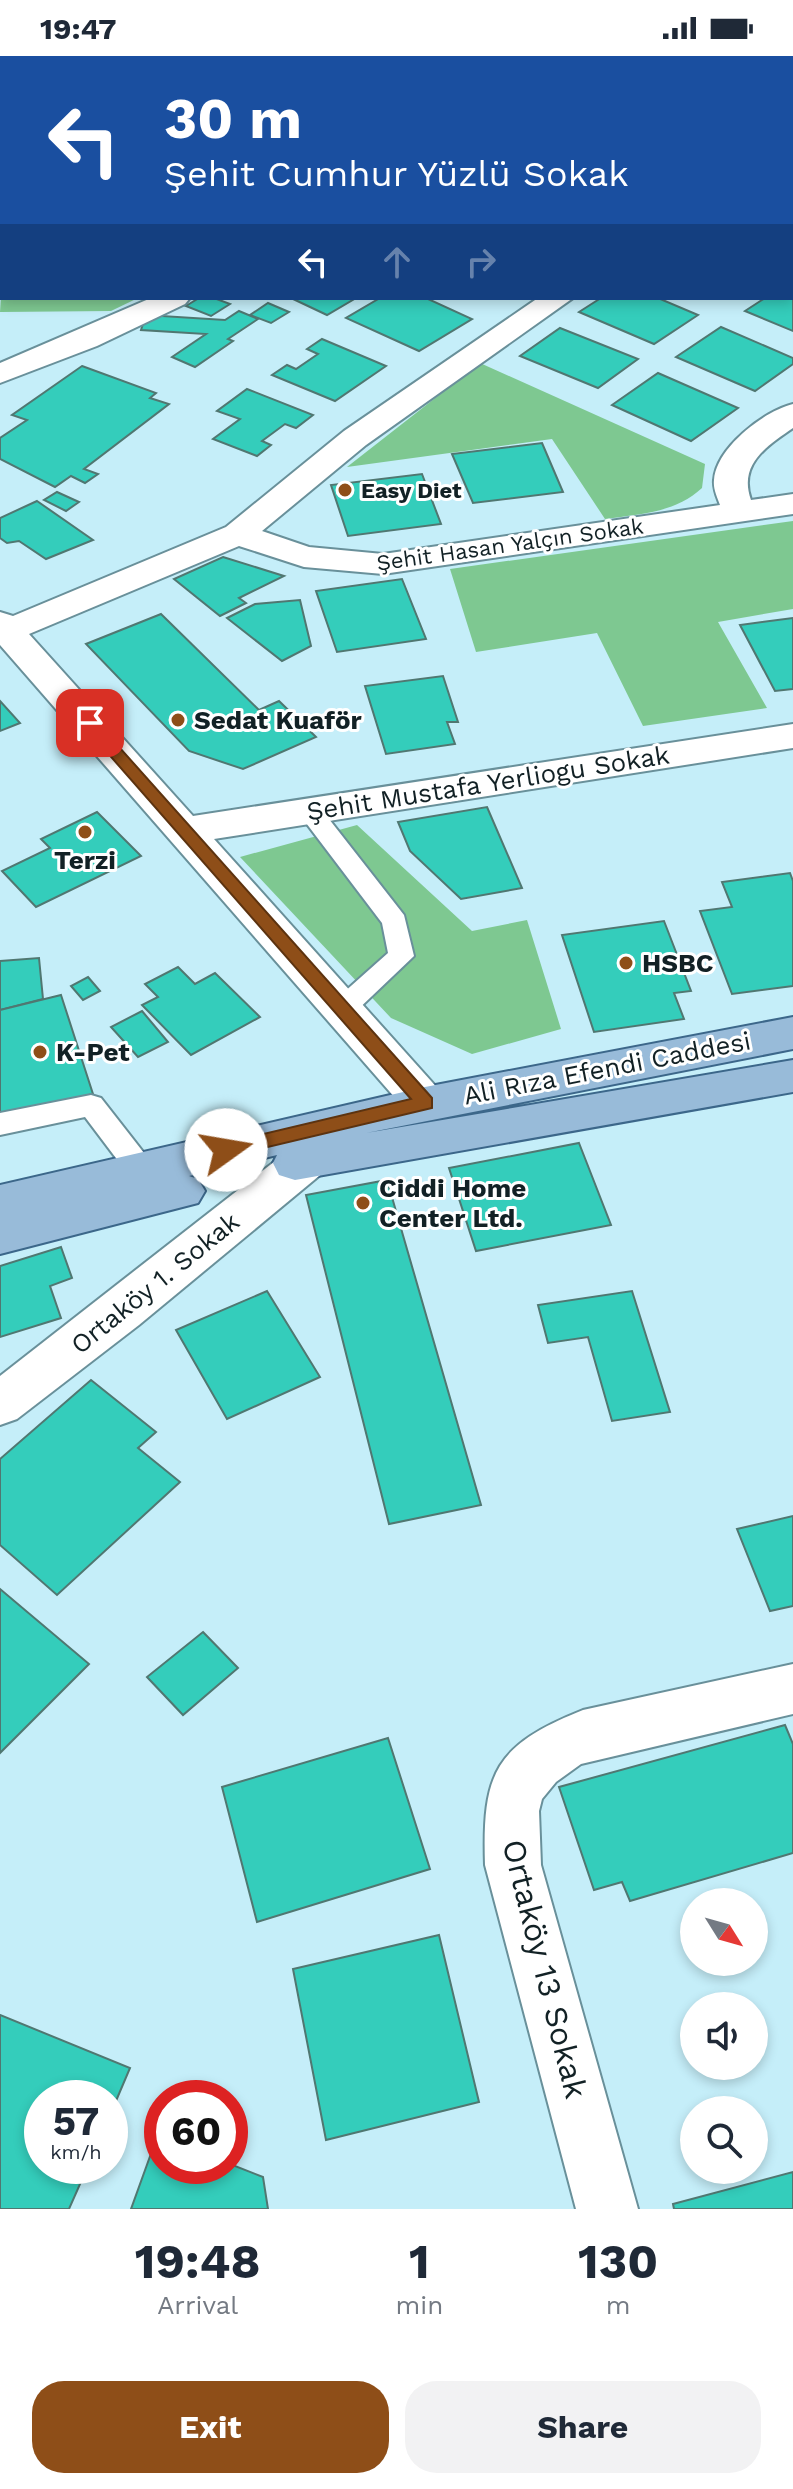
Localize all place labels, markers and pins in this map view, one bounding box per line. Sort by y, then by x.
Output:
place label: Easy Diet [361,478,462,503]
marker: Easy Diet [336,481,354,499]
pin [56,689,124,757]
place label: Sedat Kuaför [194,705,363,735]
marker: Sedat Kuaför [169,711,187,729]
marker: Terzi [76,823,94,841]
place label: Terzi [54,845,116,875]
place label: HSBC [642,948,714,978]
marker: HSBC [617,954,635,972]
place label: K-Pet [56,1037,130,1067]
marker: K-Pet [31,1043,49,1061]
place label: Ciddi Home Center Ltd. [379,1173,526,1233]
marker: Ciddi Home Center Ltd. [354,1194,372,1212]

